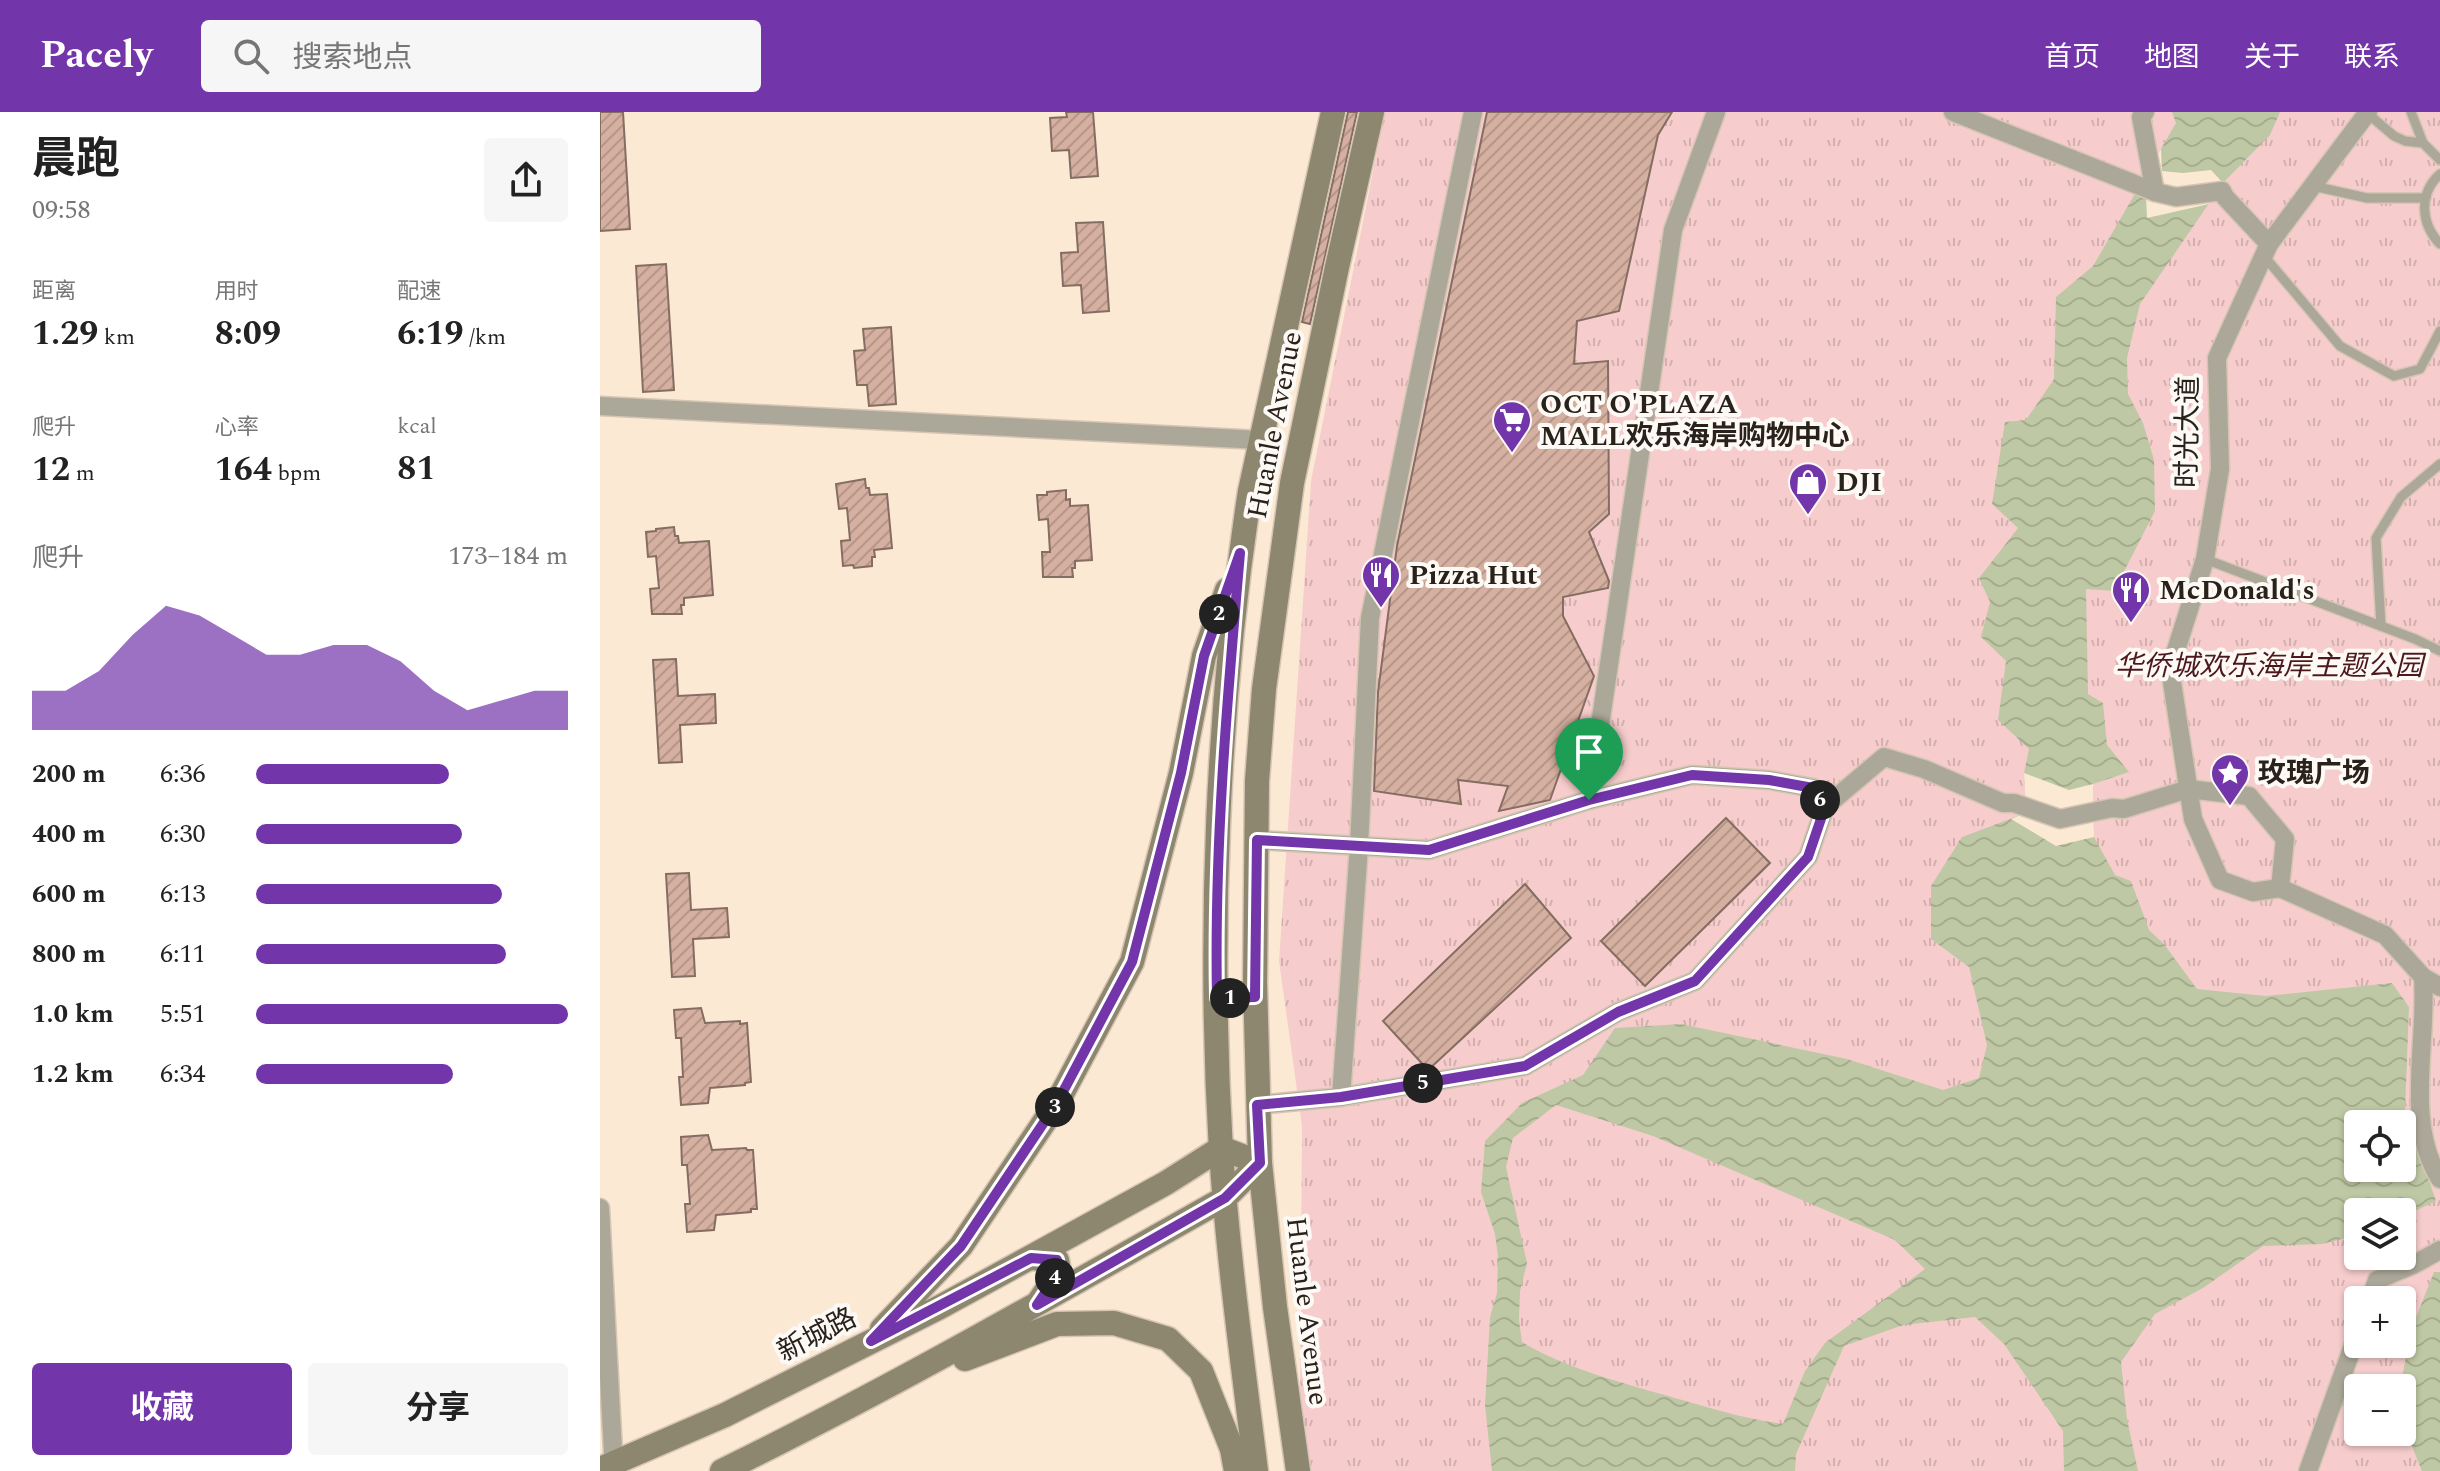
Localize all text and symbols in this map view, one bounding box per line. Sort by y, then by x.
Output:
search box [201,20,761,92]
text: Pacely [40,27,153,85]
icon: search [229,34,273,78]
text: 搜索地点 [293,35,413,81]
text: 首页 [2044,36,2100,79]
text: 地图 [2144,36,2200,79]
text: 关于 [2244,36,2300,79]
text: 联系 [2344,36,2400,79]
text: 晨跑 [32,126,120,193]
button: share [484,138,568,222]
text: 09:58 [32,190,91,230]
text: 距离 [32,275,76,308]
text: 用时 [215,275,259,308]
text: 配速 [397,275,441,308]
text: 1.29 [32,308,98,360]
text: 8:09 [215,308,281,360]
text: 6:19 [397,308,464,360]
text: km [98,321,135,354]
text: /km [464,321,506,354]
street label: Huanle Avenue [1236,328,1314,522]
street label: 时光大道 [2166,376,2210,488]
place label: OCT O'PLAZA MALL欢乐海岸购物中心 [1540,383,1850,458]
supermarket icon: OCT O'PLAZA MALL欢乐海岸购物中心 [1491,399,1533,454]
text: kcal [397,410,437,443]
text: 爬升 [32,411,76,444]
text: 心率 [215,411,259,444]
text: 81 [397,443,435,495]
text: 12 [32,444,70,496]
text: 164 [215,444,272,496]
text: m [70,457,95,490]
text: bpm [272,457,321,490]
shop icon: DJI [1787,461,1829,516]
place label: DJI [1836,461,1882,504]
text: 173–184 m [448,536,568,576]
text: 爬升 [32,538,84,578]
restaurant icon: Pizza Hut [1360,554,1402,609]
place label: Pizza Hut [1409,554,1538,597]
restaurant icon: McDonald's [2110,569,2152,624]
place label: McDonald's [2159,569,2315,612]
pin: 2 [1199,594,1239,634]
text: 2 [1213,597,1225,630]
park label: 华侨城欢乐海岸主题公园 [2115,645,2427,688]
pin [1555,718,1623,800]
icon: arrive [1567,730,1611,774]
place icon: 玫瑰广场 [2209,752,2251,807]
place label: 玫瑰广场 [2258,752,2370,795]
text: 200 m [32,754,106,794]
text: 6:36 [160,754,206,794]
pin: 6 [1800,780,1840,820]
text: 6 [1814,783,1826,816]
text: 400 m [32,814,106,854]
text: 6:30 [160,814,206,854]
text: 600 m [32,874,106,914]
text: 6:13 [160,874,206,914]
text: 800 m [32,934,106,974]
text: 6:11 [160,934,206,974]
pin: 1 [1210,978,1250,1018]
text: 1 [1224,981,1236,1014]
text: 1.0 km [32,994,114,1034]
text: 5:51 [160,994,206,1034]
text: 1.2 km [32,1054,114,1094]
text: 6:34 [160,1054,206,1094]
pin: 5 [1403,1063,1443,1103]
text: 5 [1417,1066,1429,1099]
pin: 3 [1035,1087,1075,1127]
text: 3 [1049,1090,1061,1123]
map controls [2344,1110,2416,1446]
button: locate [2344,1110,2416,1182]
button: layers [2344,1198,2416,1270]
street label: Huanle Avenue [1274,1214,1340,1408]
pin: 4 [1035,1258,1075,1298]
text: 4 [1049,1261,1061,1294]
button: + [2344,1286,2416,1358]
street label: 新城路 [770,1297,864,1373]
button: 收藏 [32,1363,292,1455]
button: 分享 [308,1363,568,1455]
button: − [2344,1374,2416,1446]

